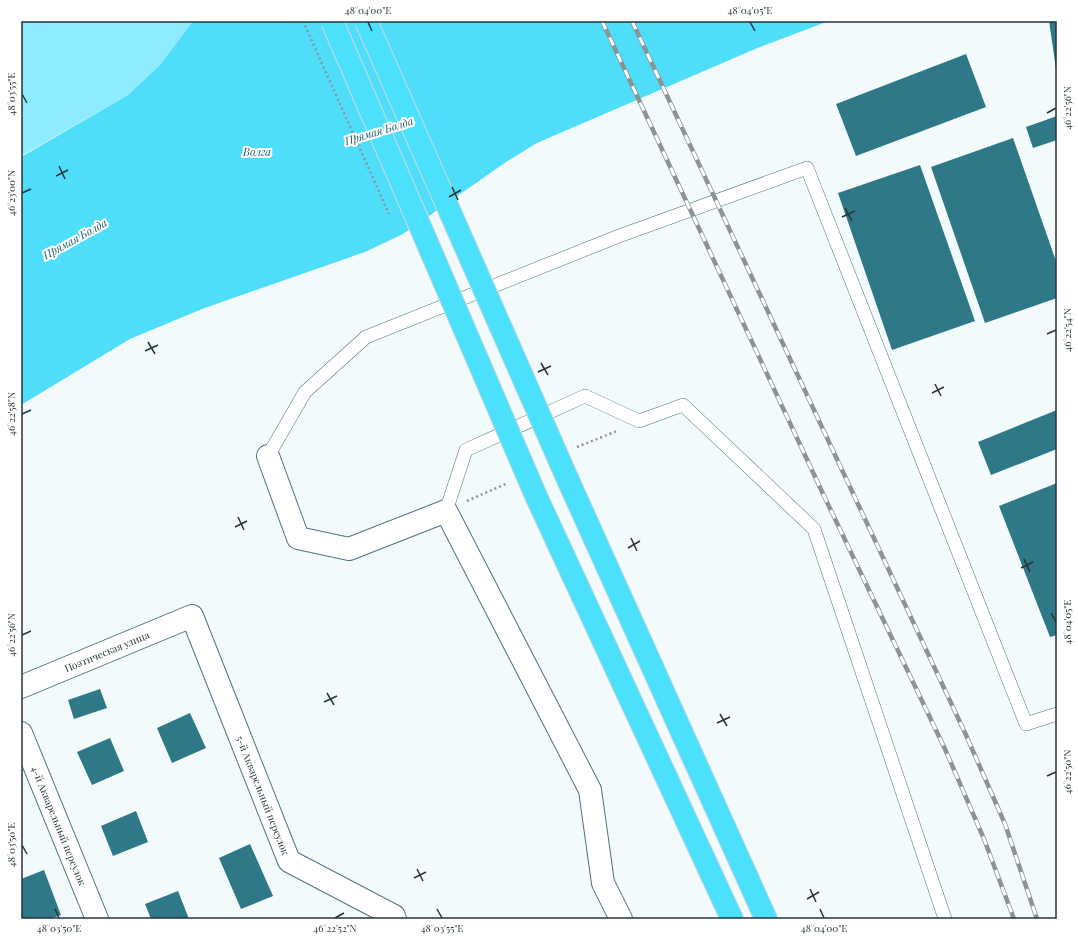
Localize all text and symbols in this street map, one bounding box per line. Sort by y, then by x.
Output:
text: 48°04'00"E [345,3,391,17]
text: 48°04'05"E [728,3,772,17]
text: 48°03'55"E [4,73,18,115]
text: 46°22'56"N [1060,86,1074,130]
water label: Прямая Болда [342,113,415,148]
water label: Волга [242,144,271,159]
text: 46°23'00"N [4,170,18,216]
water label: Прямая Болда [39,215,110,263]
text: 46°22'54"N [1060,308,1074,352]
text: 46°22'58"N [4,392,18,436]
text: 48°04'05"E [1060,600,1074,644]
text: 46°22'56"N [4,613,18,657]
street label: Поэтическая улица [62,627,152,675]
street label: 5-й Акварельный переулок [233,734,293,857]
text: 46°22'50"N [1060,750,1074,794]
street label: 4-й Акварельный переулок [28,764,90,888]
text: 48°03'50"E [4,823,18,867]
text: 48°03'50"E [37,921,81,935]
text: 46°22'52"N [313,921,357,935]
text: 48°03'55"E [421,921,463,935]
text: 48°04'00"E [801,921,847,935]

